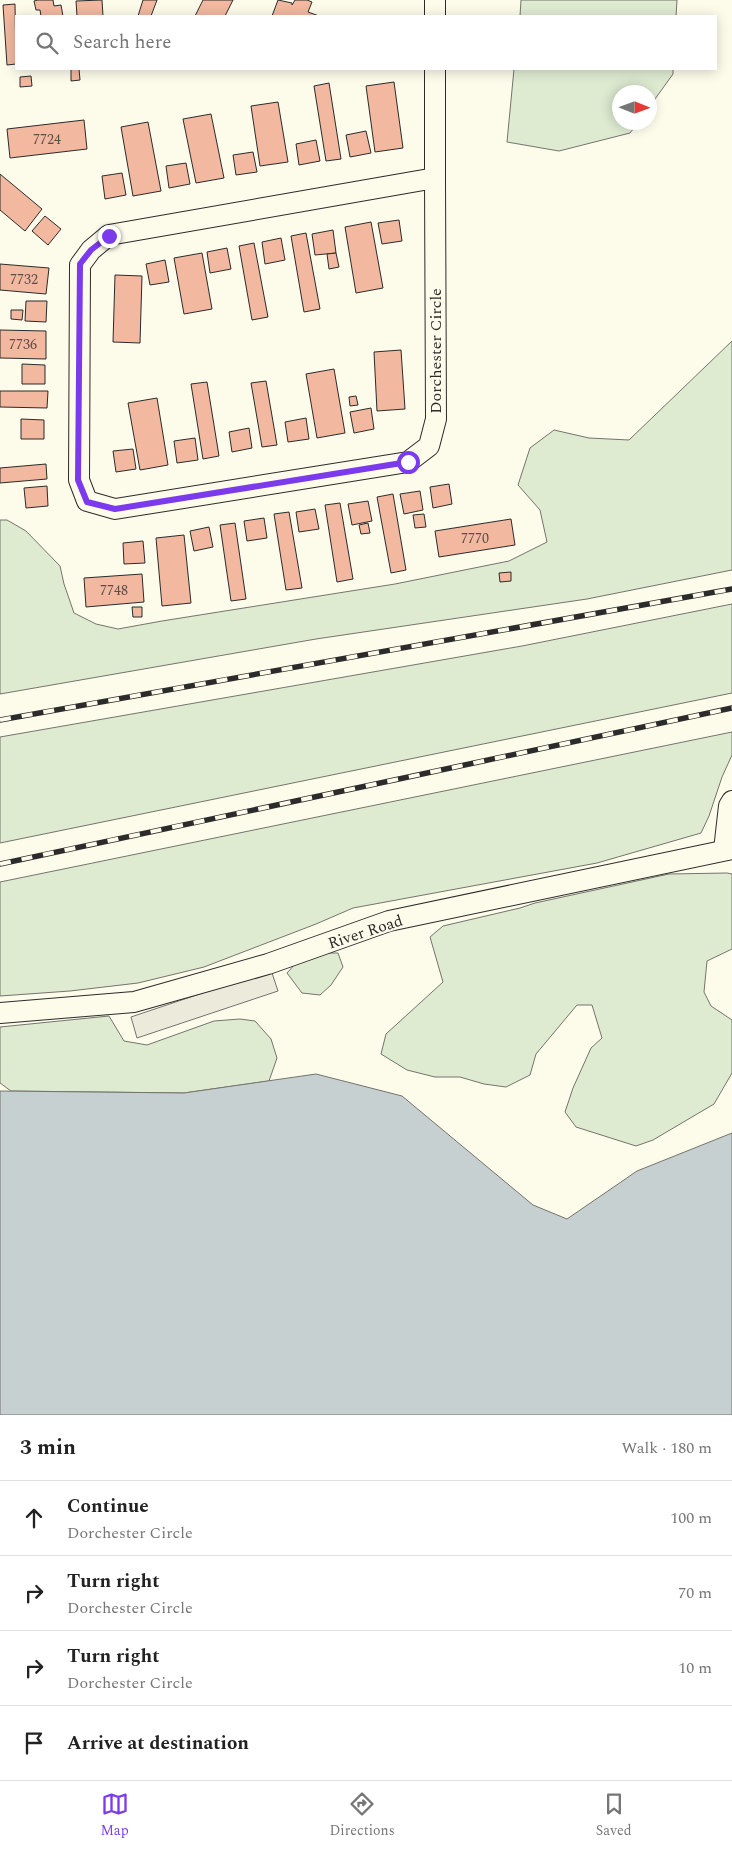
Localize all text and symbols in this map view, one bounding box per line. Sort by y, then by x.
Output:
search box [15,15,717,70]
text: Search here [73,28,172,57]
icon: search [33,29,61,57]
north arrow [612,85,657,130]
house number: 7724 [33,129,61,150]
route end [98,225,121,248]
house number: 7732 [10,269,38,290]
street label: Dorchester Circle [424,288,448,414]
house number: 7736 [9,334,37,355]
route start [397,451,420,474]
house number: 7770 [461,528,489,549]
house number: 7748 [100,580,128,601]
street label: River Road [325,909,406,955]
text: 3 min [20,1432,76,1464]
text: Walk · 180 m [621,1436,712,1460]
text: Continue [67,1492,149,1521]
icon: ahead [20,1504,48,1532]
text: 100 m [670,1506,712,1530]
text: Dorchester Circle [67,1521,193,1545]
text: Turn right [67,1567,160,1596]
icon: right [20,1579,48,1607]
text: 70 m [678,1581,712,1605]
text: Dorchester Circle [67,1596,193,1620]
text: Turn right [67,1642,160,1671]
icon: right [20,1654,48,1682]
text: 10 m [678,1656,712,1680]
text: Dorchester Circle [67,1671,193,1695]
icon: arrive [20,1729,48,1757]
text: Arrive at destination [67,1729,249,1758]
tab: Map [100,1790,129,1841]
tab: Directions [329,1790,395,1841]
tab: Saved [596,1790,632,1841]

